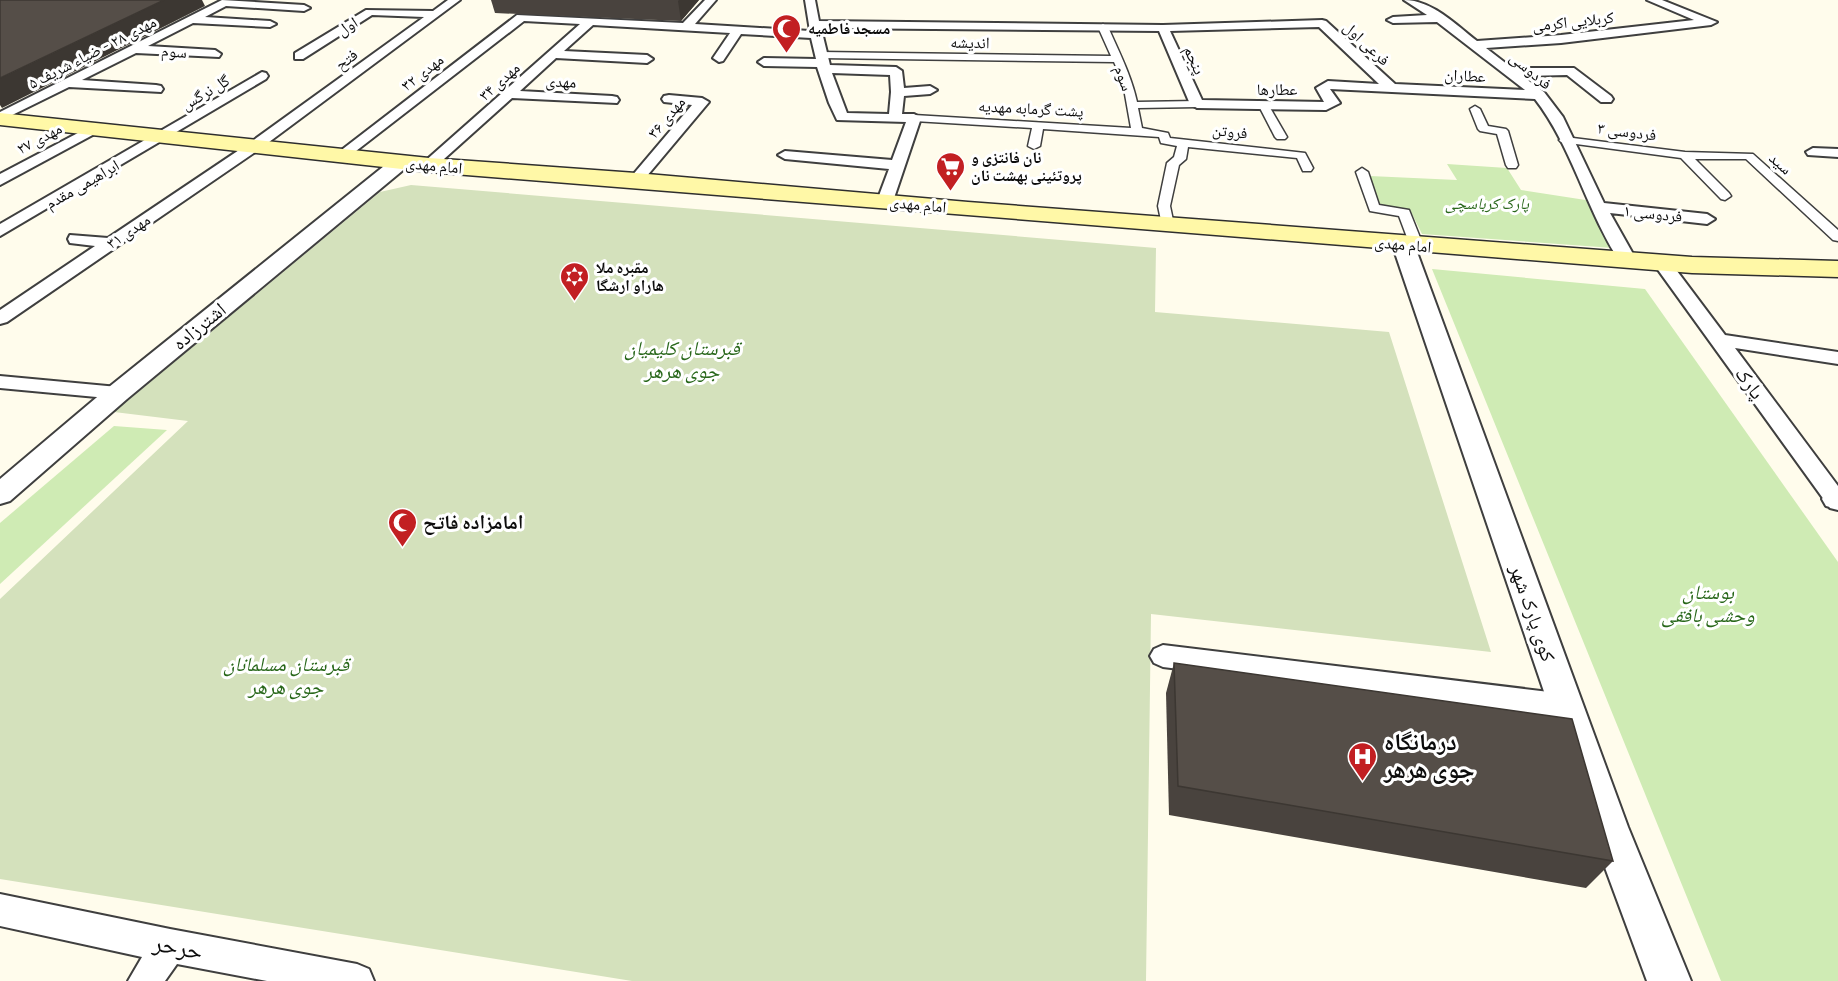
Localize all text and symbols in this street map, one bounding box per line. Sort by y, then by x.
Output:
street label: کربلایی اکرمی [1531,8,1615,36]
street label: مهدی ۲۸ - ضیاء شریف ۵ [25,12,160,94]
mosque icon: مسجد فاطمیه [771,12,803,54]
street label: اول [333,13,362,41]
street label: فرعی اول [1339,17,1394,70]
place label: مسجد فاطمیه [808,19,890,38]
street label: اندیشه [950,33,990,52]
street label: سوم [160,41,188,63]
street label: پنجم [1179,43,1209,78]
street label: فتح [331,45,362,75]
street label: فردوسی [1505,47,1555,94]
street label: مهدی ۳۲ [397,50,448,96]
street label: مهدی ۳۴ [475,58,524,105]
street label: سوم [1109,63,1137,94]
street label: عطاران [1444,65,1486,87]
street label: گل نرگس [178,70,234,115]
street label: مهدی [545,71,577,93]
street label: عطارها [1257,80,1297,99]
street label: مهدی ۳۶ [644,93,690,143]
street label: پشت گرمابه مهدیه [978,96,1084,121]
street label: فردوسی ۳ [1596,118,1657,146]
street label: مهدی ۲۷ [13,119,66,159]
street label: فروتن [1211,120,1249,144]
place label: نان فانتزی و پروتئینی بهشت نان [971,148,1082,185]
street label: سید [1765,148,1796,178]
supermarket icon: نان فانتزی و پروتئینی بهشت نان [934,150,966,192]
street label: امام مهدی [405,154,463,178]
street label: ابراهیمی مقدم [42,156,123,214]
street label: امام مهدی [889,193,947,217]
park label: پارک کرباسچی [1445,194,1530,214]
street label: فردوسی ۱ [1622,201,1683,227]
street label: مهدی ۳۱ [103,210,154,254]
street label: امام مهدی [1374,233,1432,257]
place label: مقبره ملا هاراو ارشگا [596,258,664,295]
synagogue icon: مقبره ملا هاراو ارشگا [559,260,591,302]
street label: اشترزاده [167,297,231,355]
park label: قبرستان کلیمیان جوی هرهر [624,336,742,384]
street label: پارک [1730,362,1770,404]
mosque icon: امامزاده فاتح [386,506,418,548]
place label: امامزاده فاتح [423,510,523,535]
street label: کوی پارک شهر [1505,560,1561,665]
park label: بوستان وحشی بافقی [1661,580,1755,628]
park label: قبرستان مسلمانان جوی هرهر [223,652,352,700]
place label: درمانگاه جوی هرهر [1383,728,1475,784]
hospital icon: درمانگاه جوی هرهر [1347,740,1379,782]
street label: حرحر [150,928,205,966]

